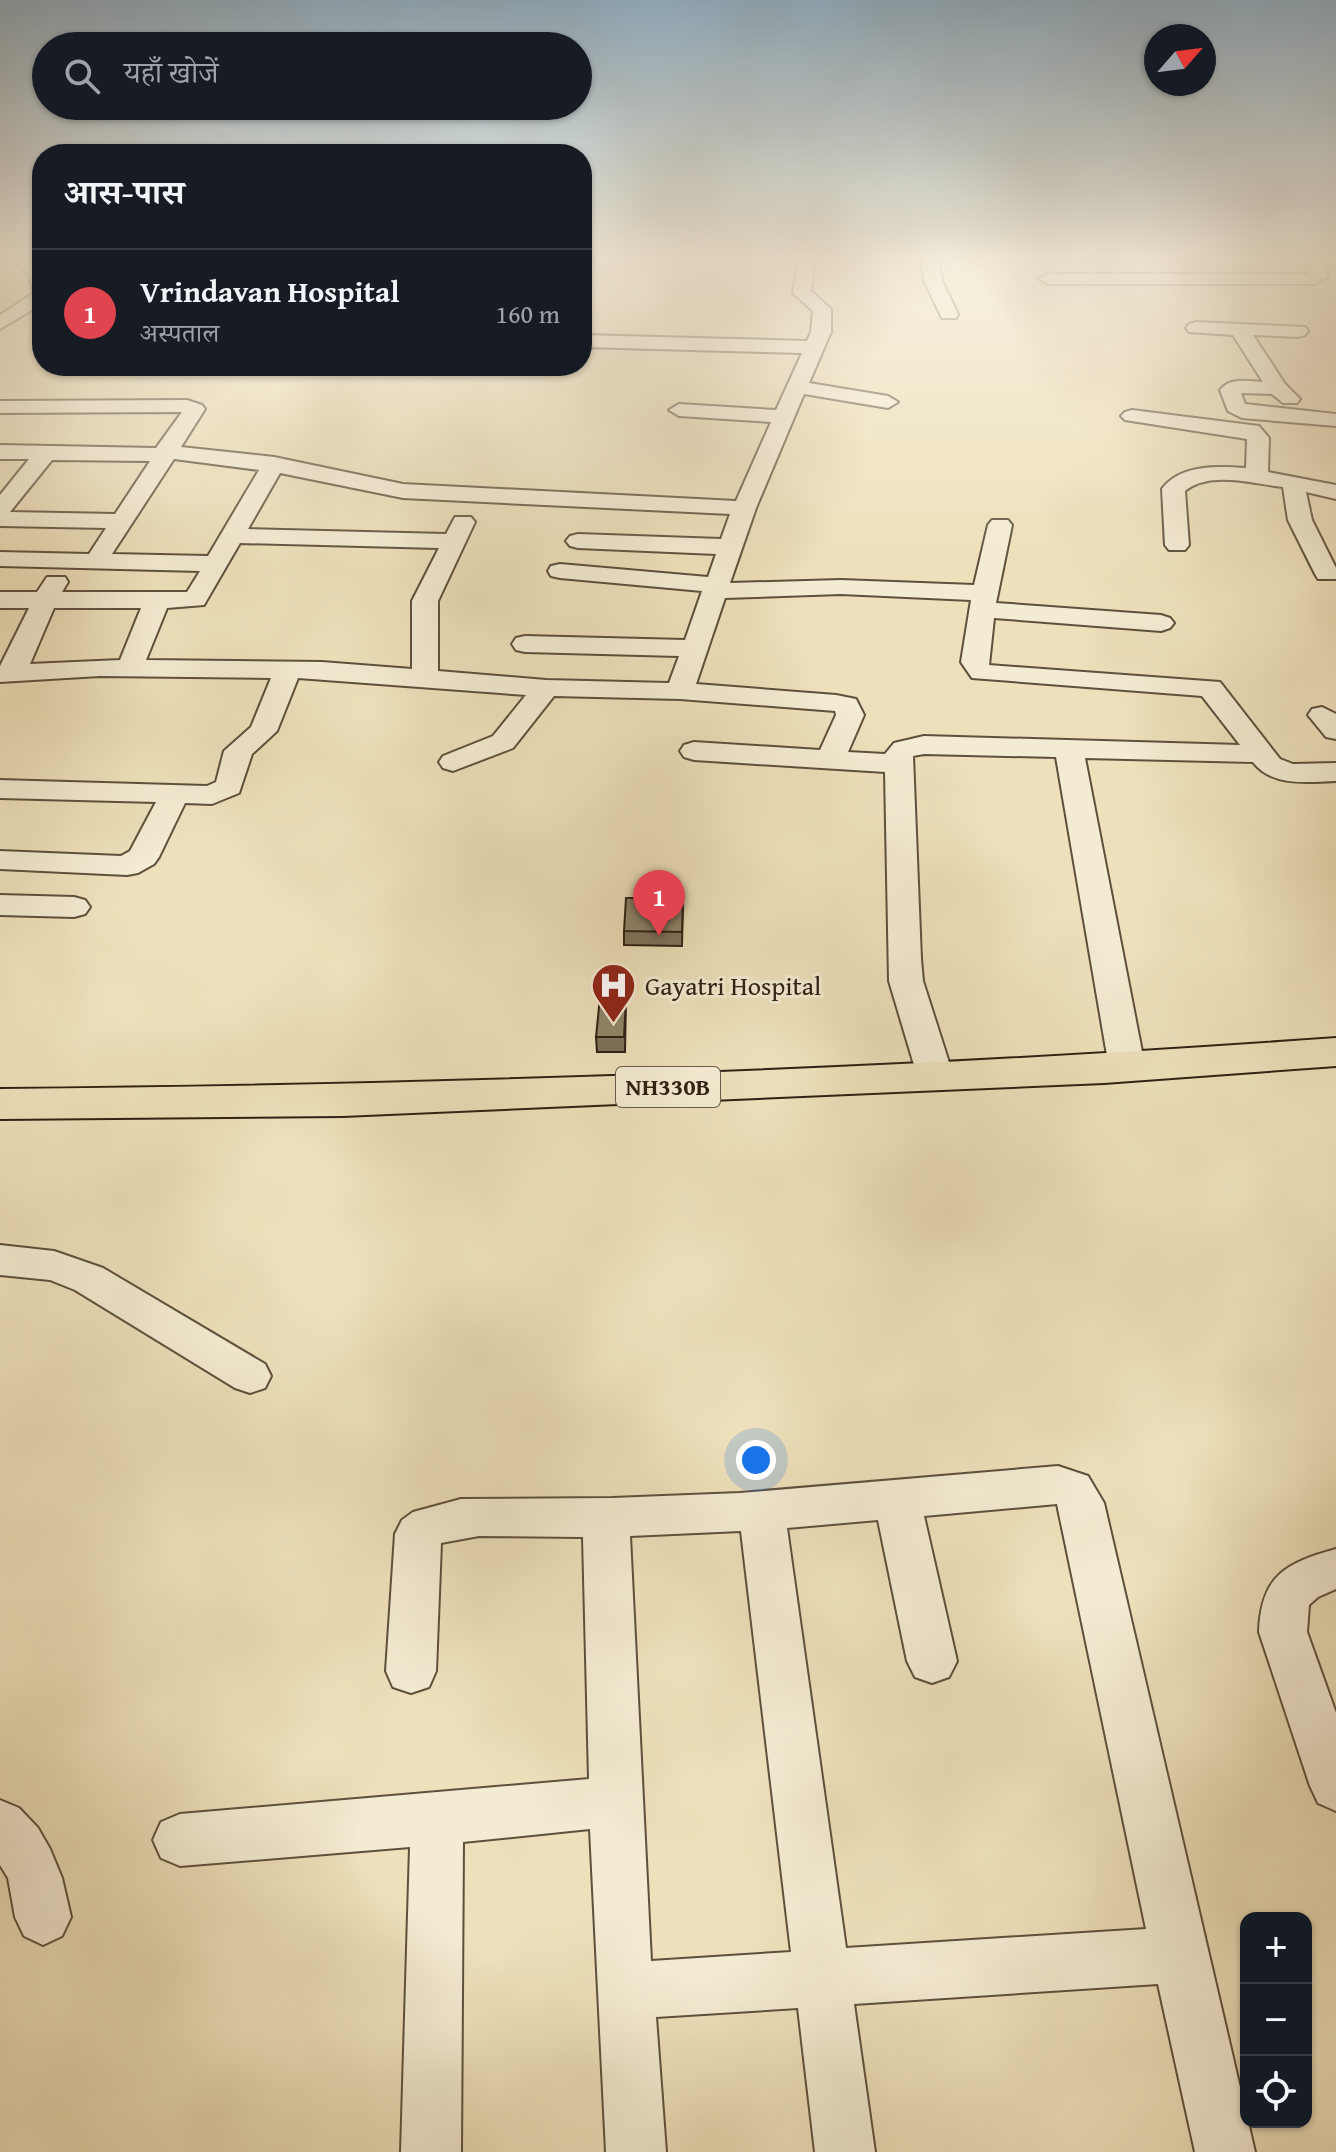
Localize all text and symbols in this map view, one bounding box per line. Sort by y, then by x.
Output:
north arrow [1144,24,1216,96]
search box [32,32,592,120]
text: यहाँ खोजें [124,50,218,94]
icon: search [60,54,104,98]
text: आस-पास [64,167,184,216]
text: Vrindavan Hospital [140,269,400,313]
text: 1 [83,294,97,333]
text: 160 m [495,294,560,333]
text: अस्पताल [140,313,219,352]
pin: 1 [633,870,685,936]
hospital icon: Gayatri Hospital [590,962,638,1025]
place label: Gayatri Hospital [645,966,821,1005]
road number: NH330B [616,1067,720,1107]
your location [736,1440,776,1480]
map controls [1240,1912,1312,2128]
button: + [1240,1912,1312,1984]
button: − [1240,1984,1312,2056]
button: locate [1240,2056,1312,2128]

